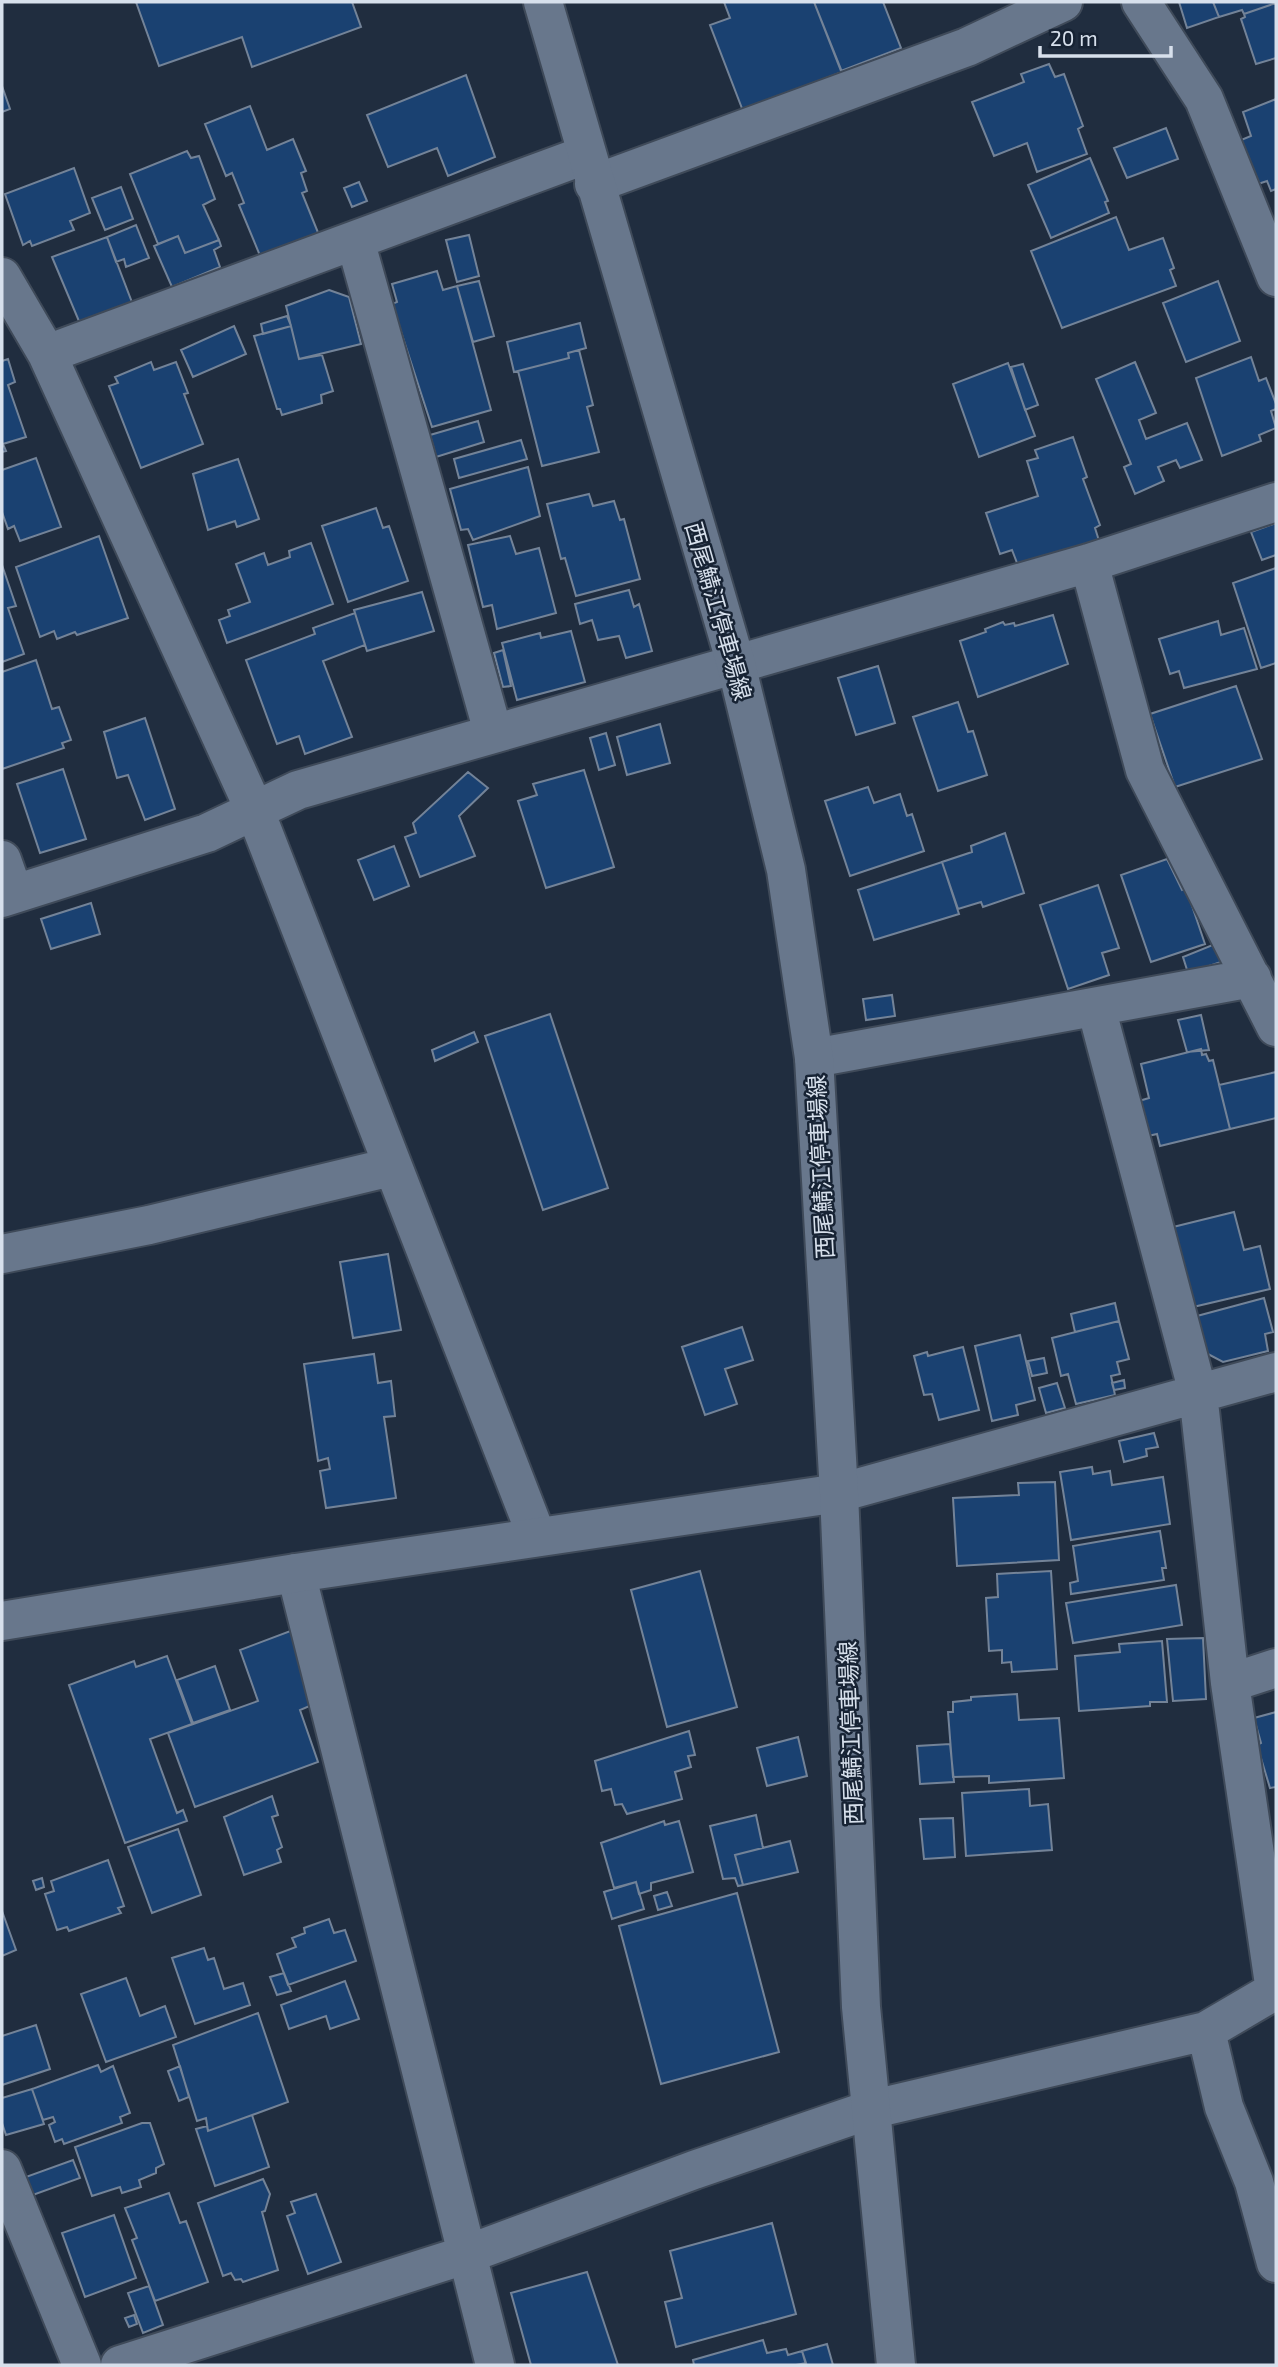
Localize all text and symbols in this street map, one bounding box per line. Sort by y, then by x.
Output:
scale bar [1040,14,1171,58]
text: 20 m [1050,25,1098,50]
street label: 西尾鯖江停車場線 [680,519,758,703]
street label: 西尾鯖江停車場線 [801,1074,839,1260]
street label: 西尾鯖江停車場線 [833,1641,867,1825]

